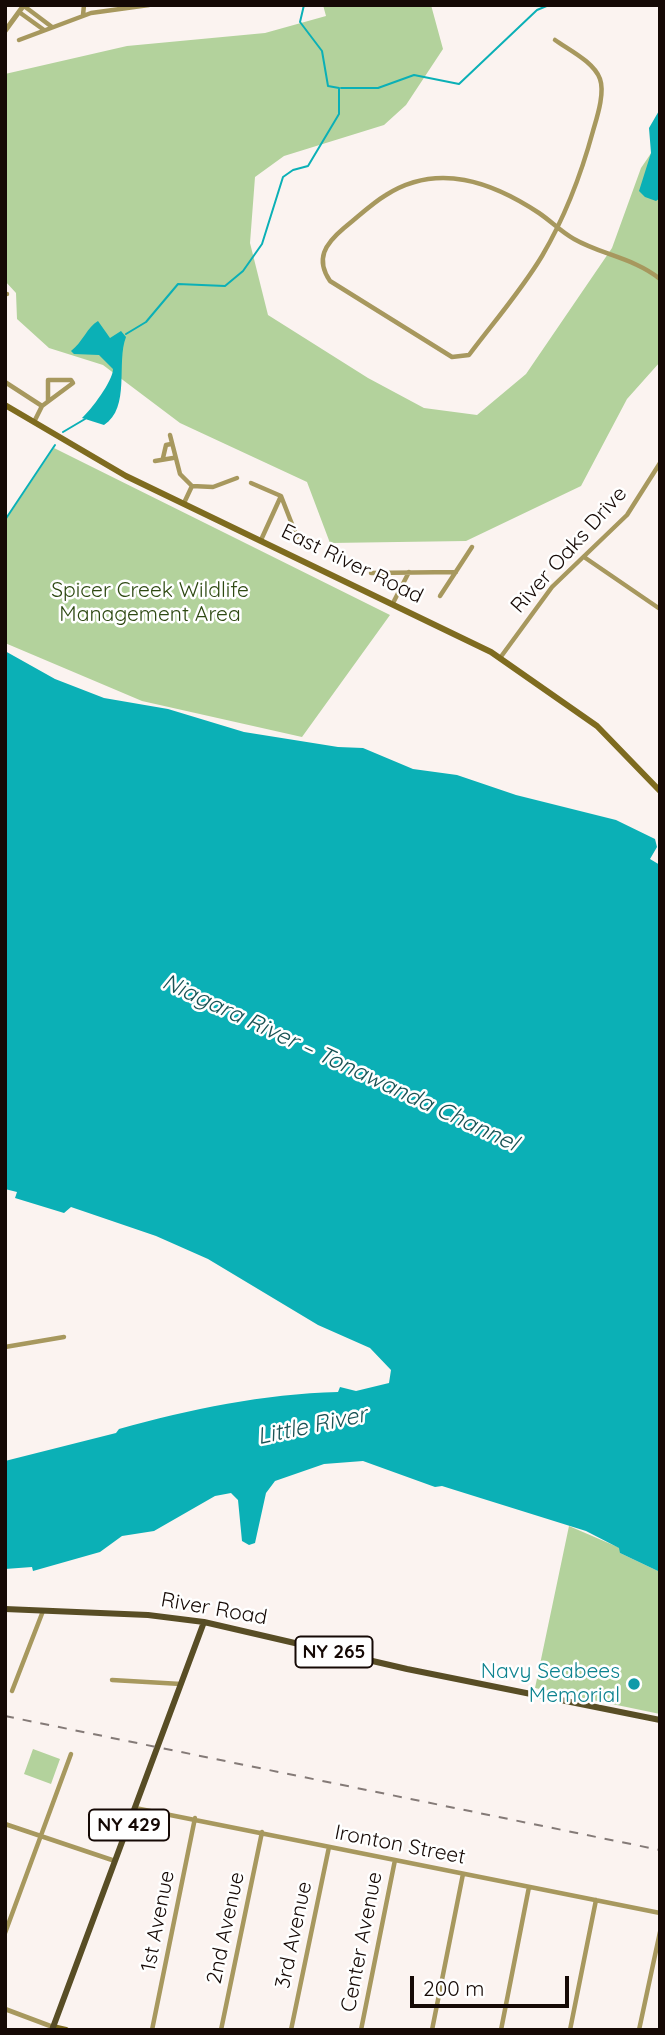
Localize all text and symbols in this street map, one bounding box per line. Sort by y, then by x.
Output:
street label: River Oaks Drive [506,482,632,618]
street label: East River Road [277,519,427,609]
park label: Spicer Creek Wildlife Management Area [51,578,249,628]
water label: Niagara River – Tonawanda Channel [158,968,522,1158]
water label: Little River [255,1401,369,1451]
street label: River Road [159,1587,269,1631]
road number: NY 265 [296,1636,372,1668]
place label: Navy Seabees Memorial [481,1659,620,1709]
marker: Navy Seabees Memorial [626,1676,642,1692]
road number: NY 429 [89,1810,169,1840]
street label: Ironton Street [332,1820,468,1870]
street label: 1st Avenue [136,1868,180,1974]
street label: 2nd Avenue [202,1870,250,1986]
street label: Center Avenue [336,1870,388,2014]
street label: 3rd Avenue [270,1879,318,1991]
scale bar [413,1962,572,2006]
text: 200 m [423,1975,485,2001]

